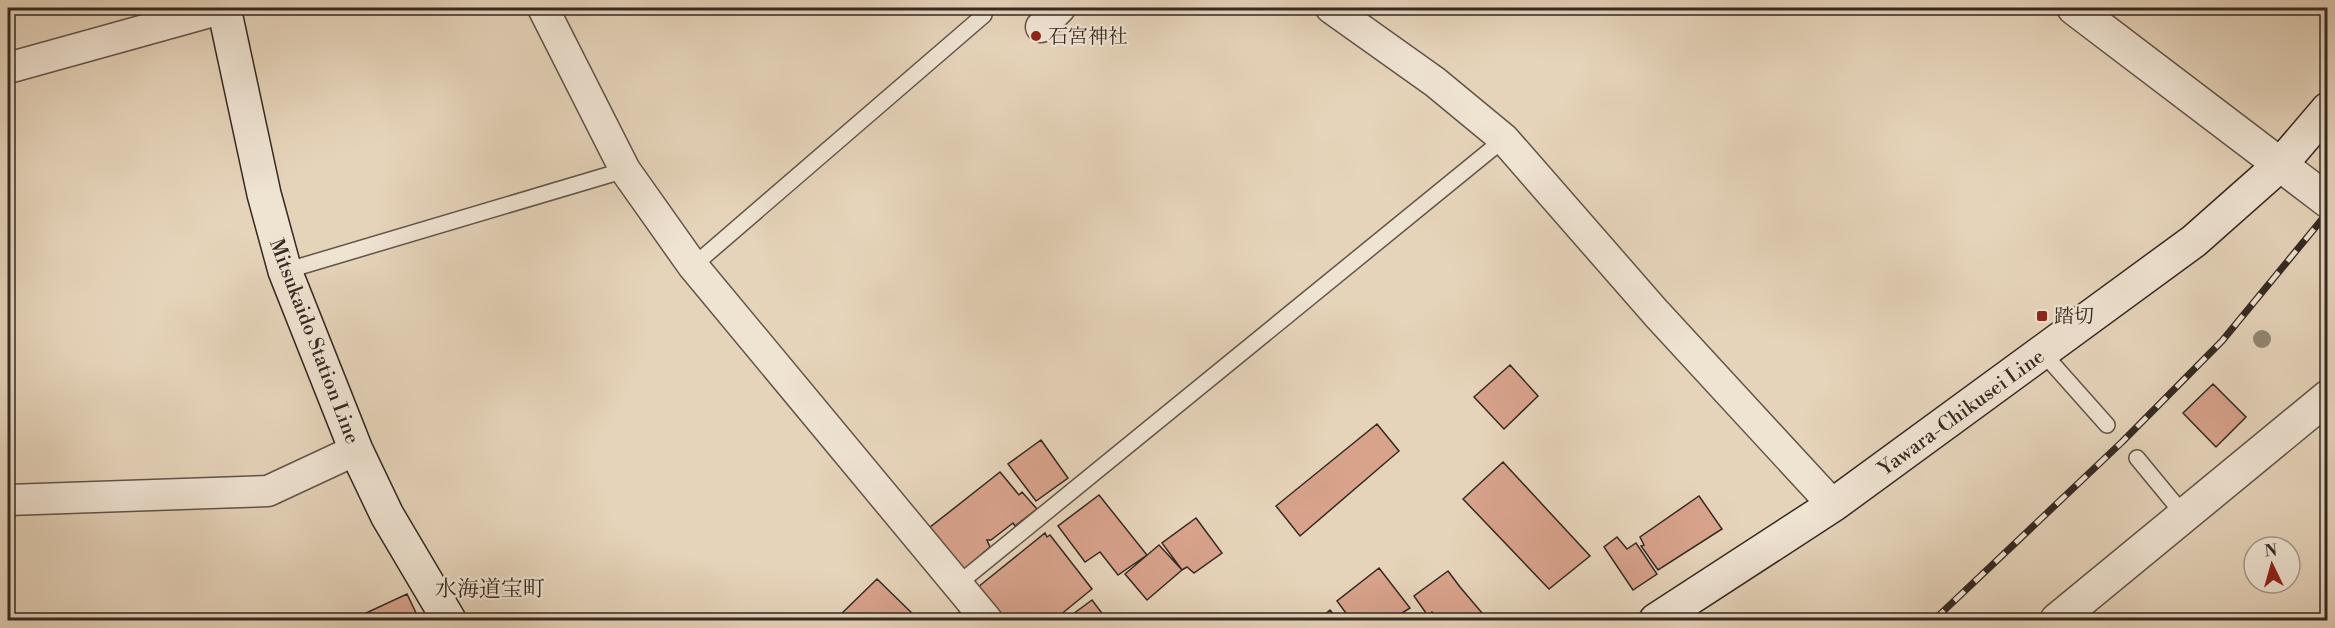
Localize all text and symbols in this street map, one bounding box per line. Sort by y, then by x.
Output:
place label: 石宮神社 [1048,25,1128,50]
marker: 石宮神社 [1029,29,1043,43]
street label: Mitsukaido Station Line [263,235,364,448]
place label: 踏切 [2054,305,2094,330]
marker: 踏切 [2035,309,2049,323]
street label: Yawara-Chikusei Line [1873,345,2050,482]
north arrow [2242,535,2302,595]
text: N [2264,541,2278,562]
district label: 水海道宝町 [435,576,545,603]

